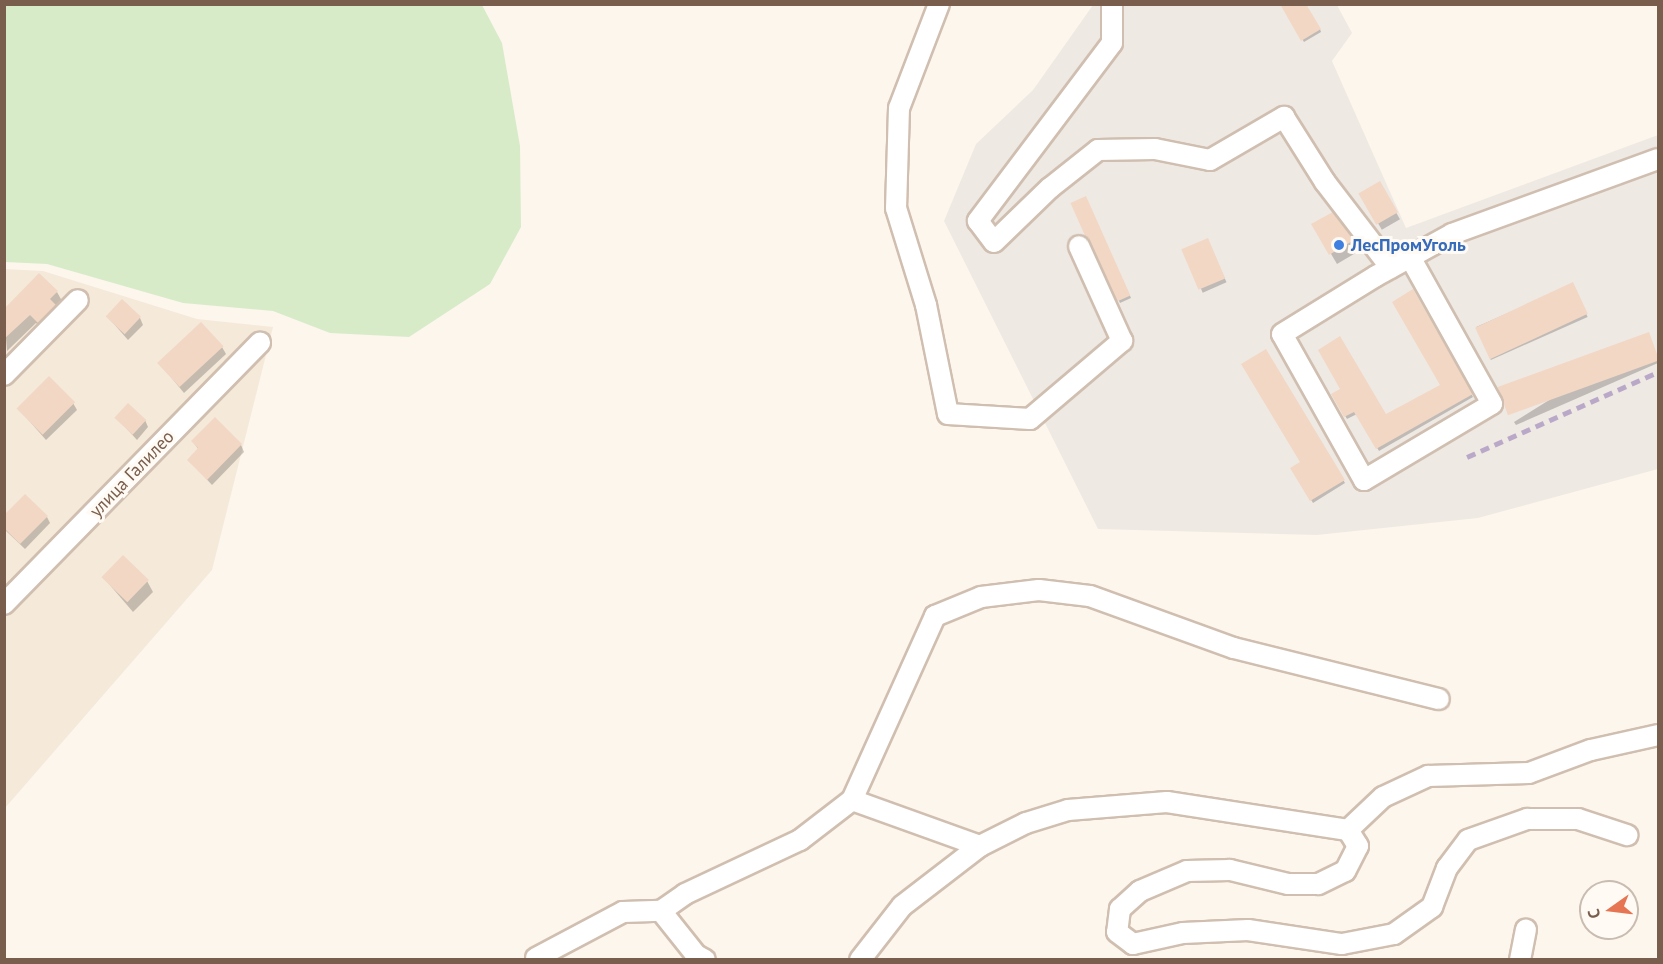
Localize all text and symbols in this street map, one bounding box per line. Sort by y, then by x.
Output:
place label: ЛесПромУголь [1351,234,1466,256]
marker: ЛесПромУголь [1332,238,1346,252]
street label: улица Галилео [85,426,179,522]
north arrow [1579,880,1639,940]
text: С [1583,907,1604,921]

